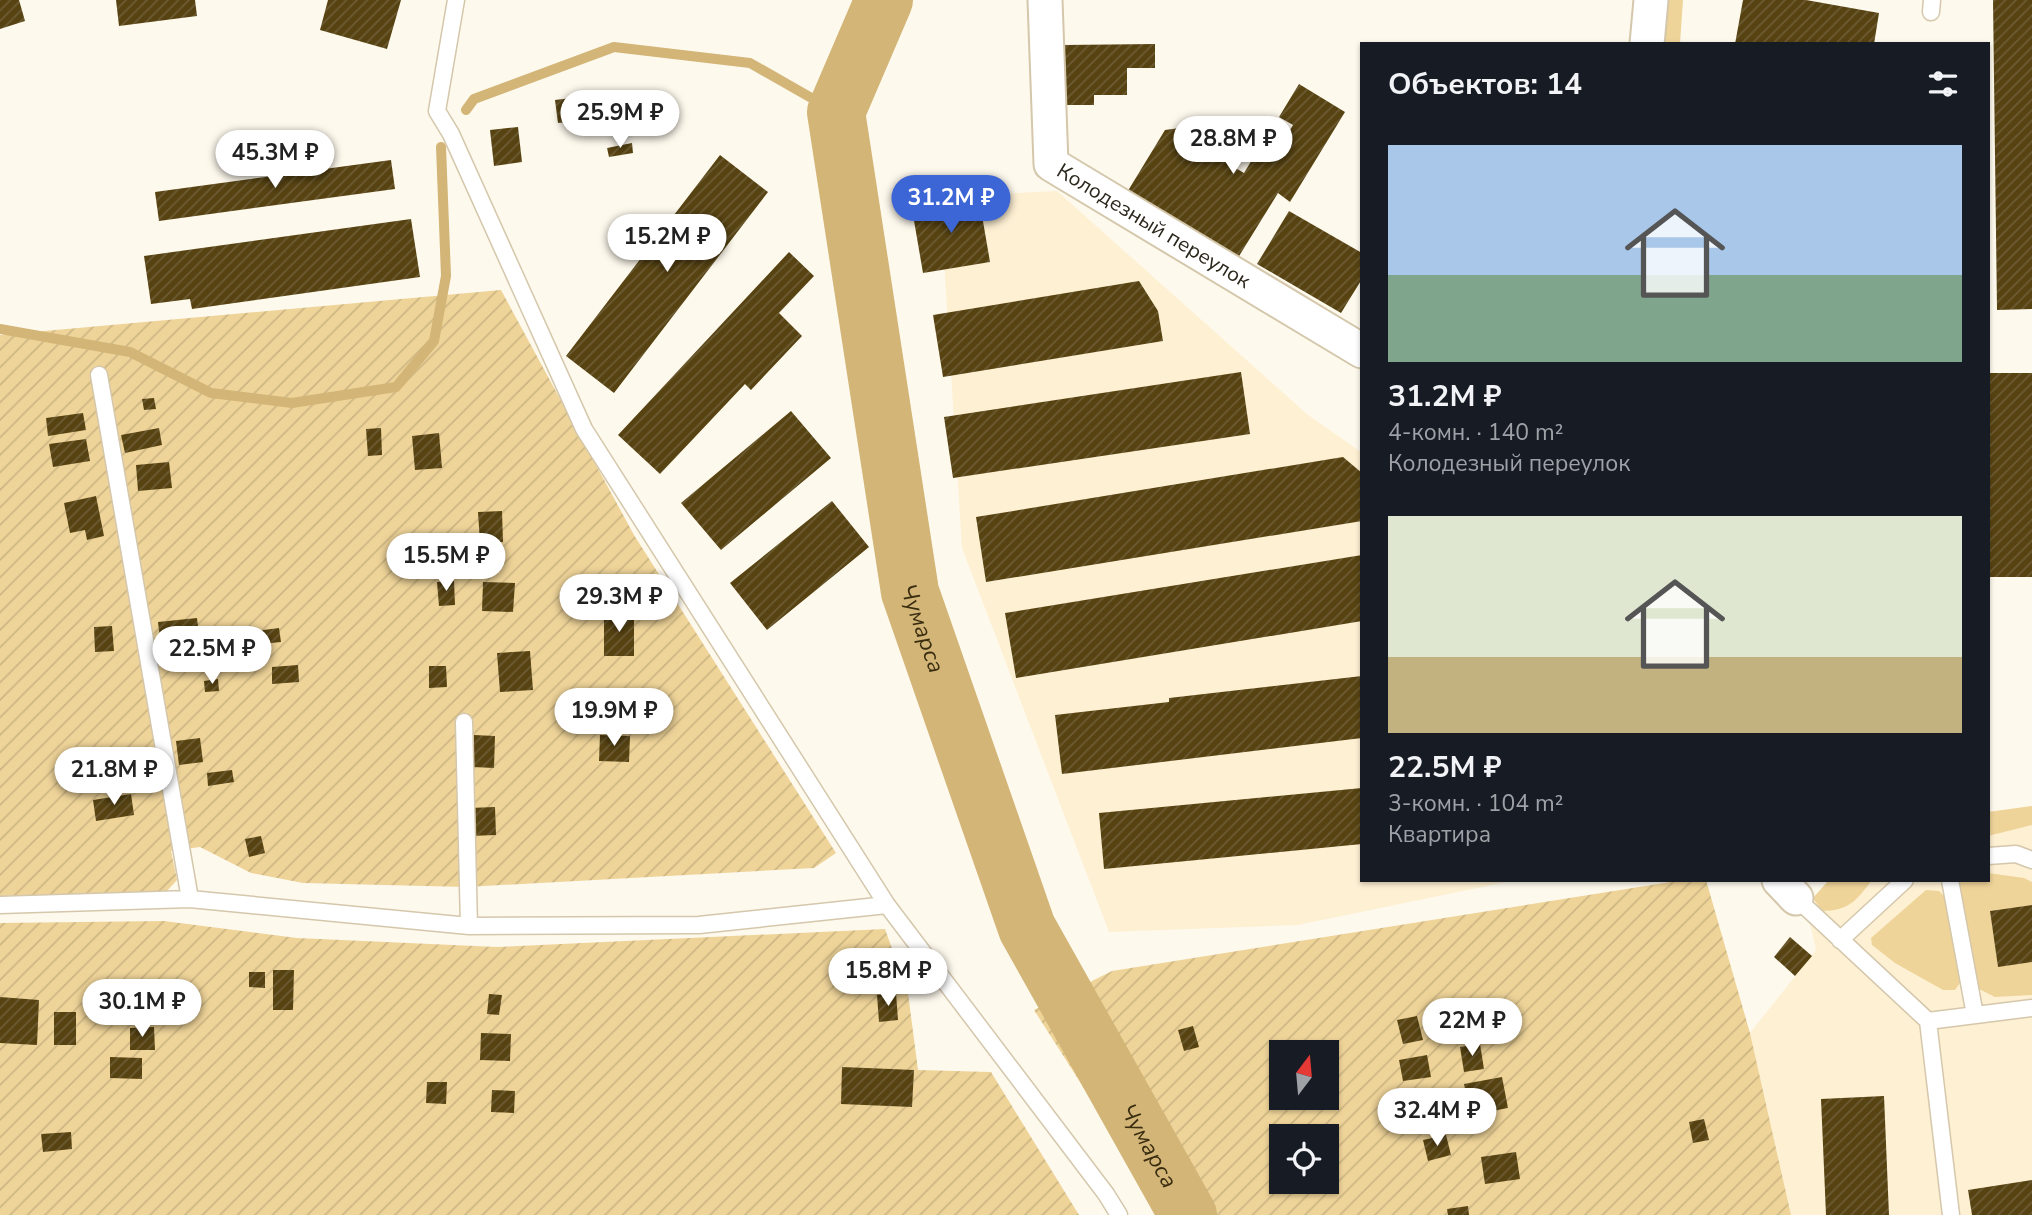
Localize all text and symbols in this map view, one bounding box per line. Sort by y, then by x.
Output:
text: Объектов: 14 [1388,64,1582,105]
icon: filters [1924,65,1962,103]
pin: 25.9M ₽ [555,90,685,150]
text: 25.9M ₽ [576,97,664,128]
pin: 28.8M ₽ [1168,116,1298,176]
text: 28.8M ₽ [1189,123,1277,154]
pin: 45.3M ₽ [210,130,340,190]
text: 45.3M ₽ [231,137,319,168]
street label: Колодезный переулок [1052,157,1257,295]
pin: 31.2M ₽ [886,176,1016,235]
text: 31.2M ₽ [907,182,995,213]
icon: home [1612,190,1738,316]
pin: 15.2M ₽ [602,215,732,274]
text: 15.2M ₽ [623,221,711,252]
text: 31.2M ₽ [1388,376,1502,417]
text: 4-комн. · 140 m² [1388,417,1563,448]
text: Колодезный переулок [1388,448,1630,479]
pin: 15.5M ₽ [381,534,511,593]
text: 15.5M ₽ [402,540,490,571]
icon: home [1612,561,1738,687]
pin: 29.3M ₽ [554,574,684,634]
water label: Чумарса [893,580,952,677]
text: 29.3M ₽ [575,581,663,612]
pin: 22.5M ₽ [147,626,277,686]
text: 22.5M ₽ [168,633,256,664]
pin: 19.9M ₽ [549,688,679,748]
text: 19.9M ₽ [570,695,658,726]
text: 22.5M ₽ [1388,747,1502,788]
pin: 21.8M ₽ [49,748,179,807]
text: 21.8M ₽ [70,754,158,785]
text: 3-комн. · 104 m² [1388,788,1563,819]
text: Квартира [1388,819,1491,850]
pin: 15.8M ₽ [823,948,953,1008]
text: 15.8M ₽ [844,955,932,986]
pin: 30.1M ₽ [77,979,207,1039]
text: 30.1M ₽ [98,986,186,1017]
pin: 22M ₽ [1423,998,1521,1058]
text: 22M ₽ [1438,1005,1506,1036]
north arrow [1269,1040,1339,1110]
map controls [1269,1040,1339,1194]
pin: 32.4M ₽ [1372,1088,1502,1148]
text: 32.4M ₽ [1393,1095,1481,1126]
water label: Чумарса [1113,1098,1185,1194]
button: locate [1269,1124,1339,1194]

